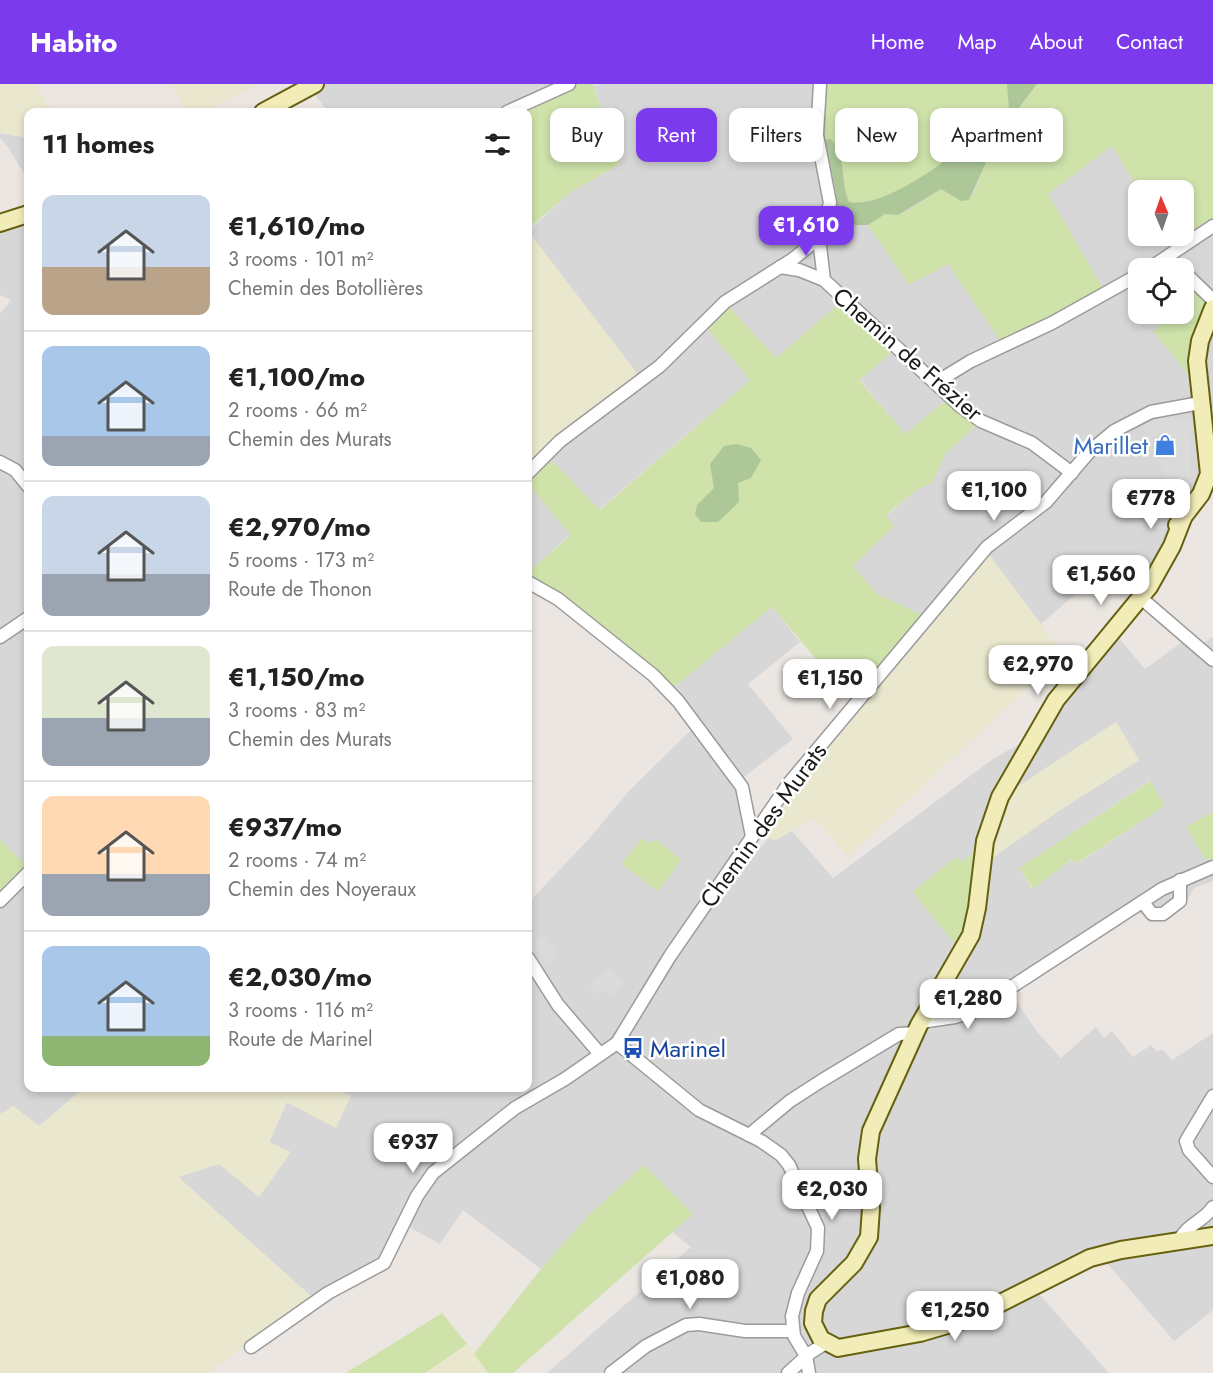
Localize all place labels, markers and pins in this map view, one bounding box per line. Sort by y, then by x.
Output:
pin: €1,610 [757,206,855,257]
place label: Marillet [1073,428,1148,463]
shop icon: Marillet [1153,433,1177,457]
pin: €1,100 [945,471,1043,522]
pin: €778 [1115,479,1187,530]
pin: €1,560 [1052,555,1150,606]
pin: €2,970 [989,645,1087,696]
pin: €1,150 [781,659,879,710]
pin: €1,280 [919,979,1017,1030]
place label: Marinel [650,1031,726,1066]
bus stop icon: Marinel [621,1036,645,1060]
pin: €937 [377,1123,449,1174]
pin: €2,030 [783,1170,881,1221]
pin: €1,080 [641,1259,739,1310]
pin: €1,250 [906,1291,1004,1342]

